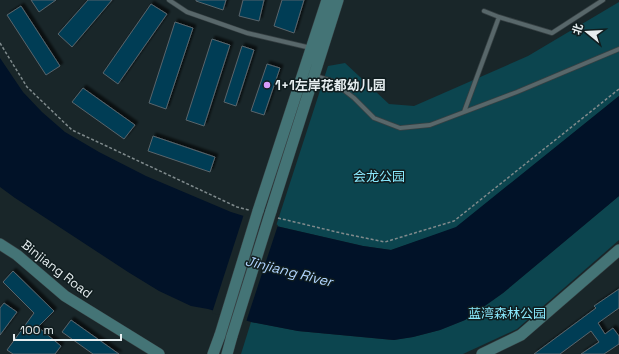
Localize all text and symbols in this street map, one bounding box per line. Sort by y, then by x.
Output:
north arrow [567,12,607,52]
text: 北 [569,22,586,36]
place label: 1+1左岸花都幼儿园 [275,77,386,94]
marker: 1+1左岸花都幼儿园 [262,80,272,90]
park label: 会龙公园 [353,168,405,185]
street label: Binjiang Road [18,236,96,302]
water label: Jinjiang River [243,251,336,291]
park label: 蓝湾森林公园 [468,305,546,322]
scale bar [14,316,121,342]
text: 100 m [20,322,54,338]

